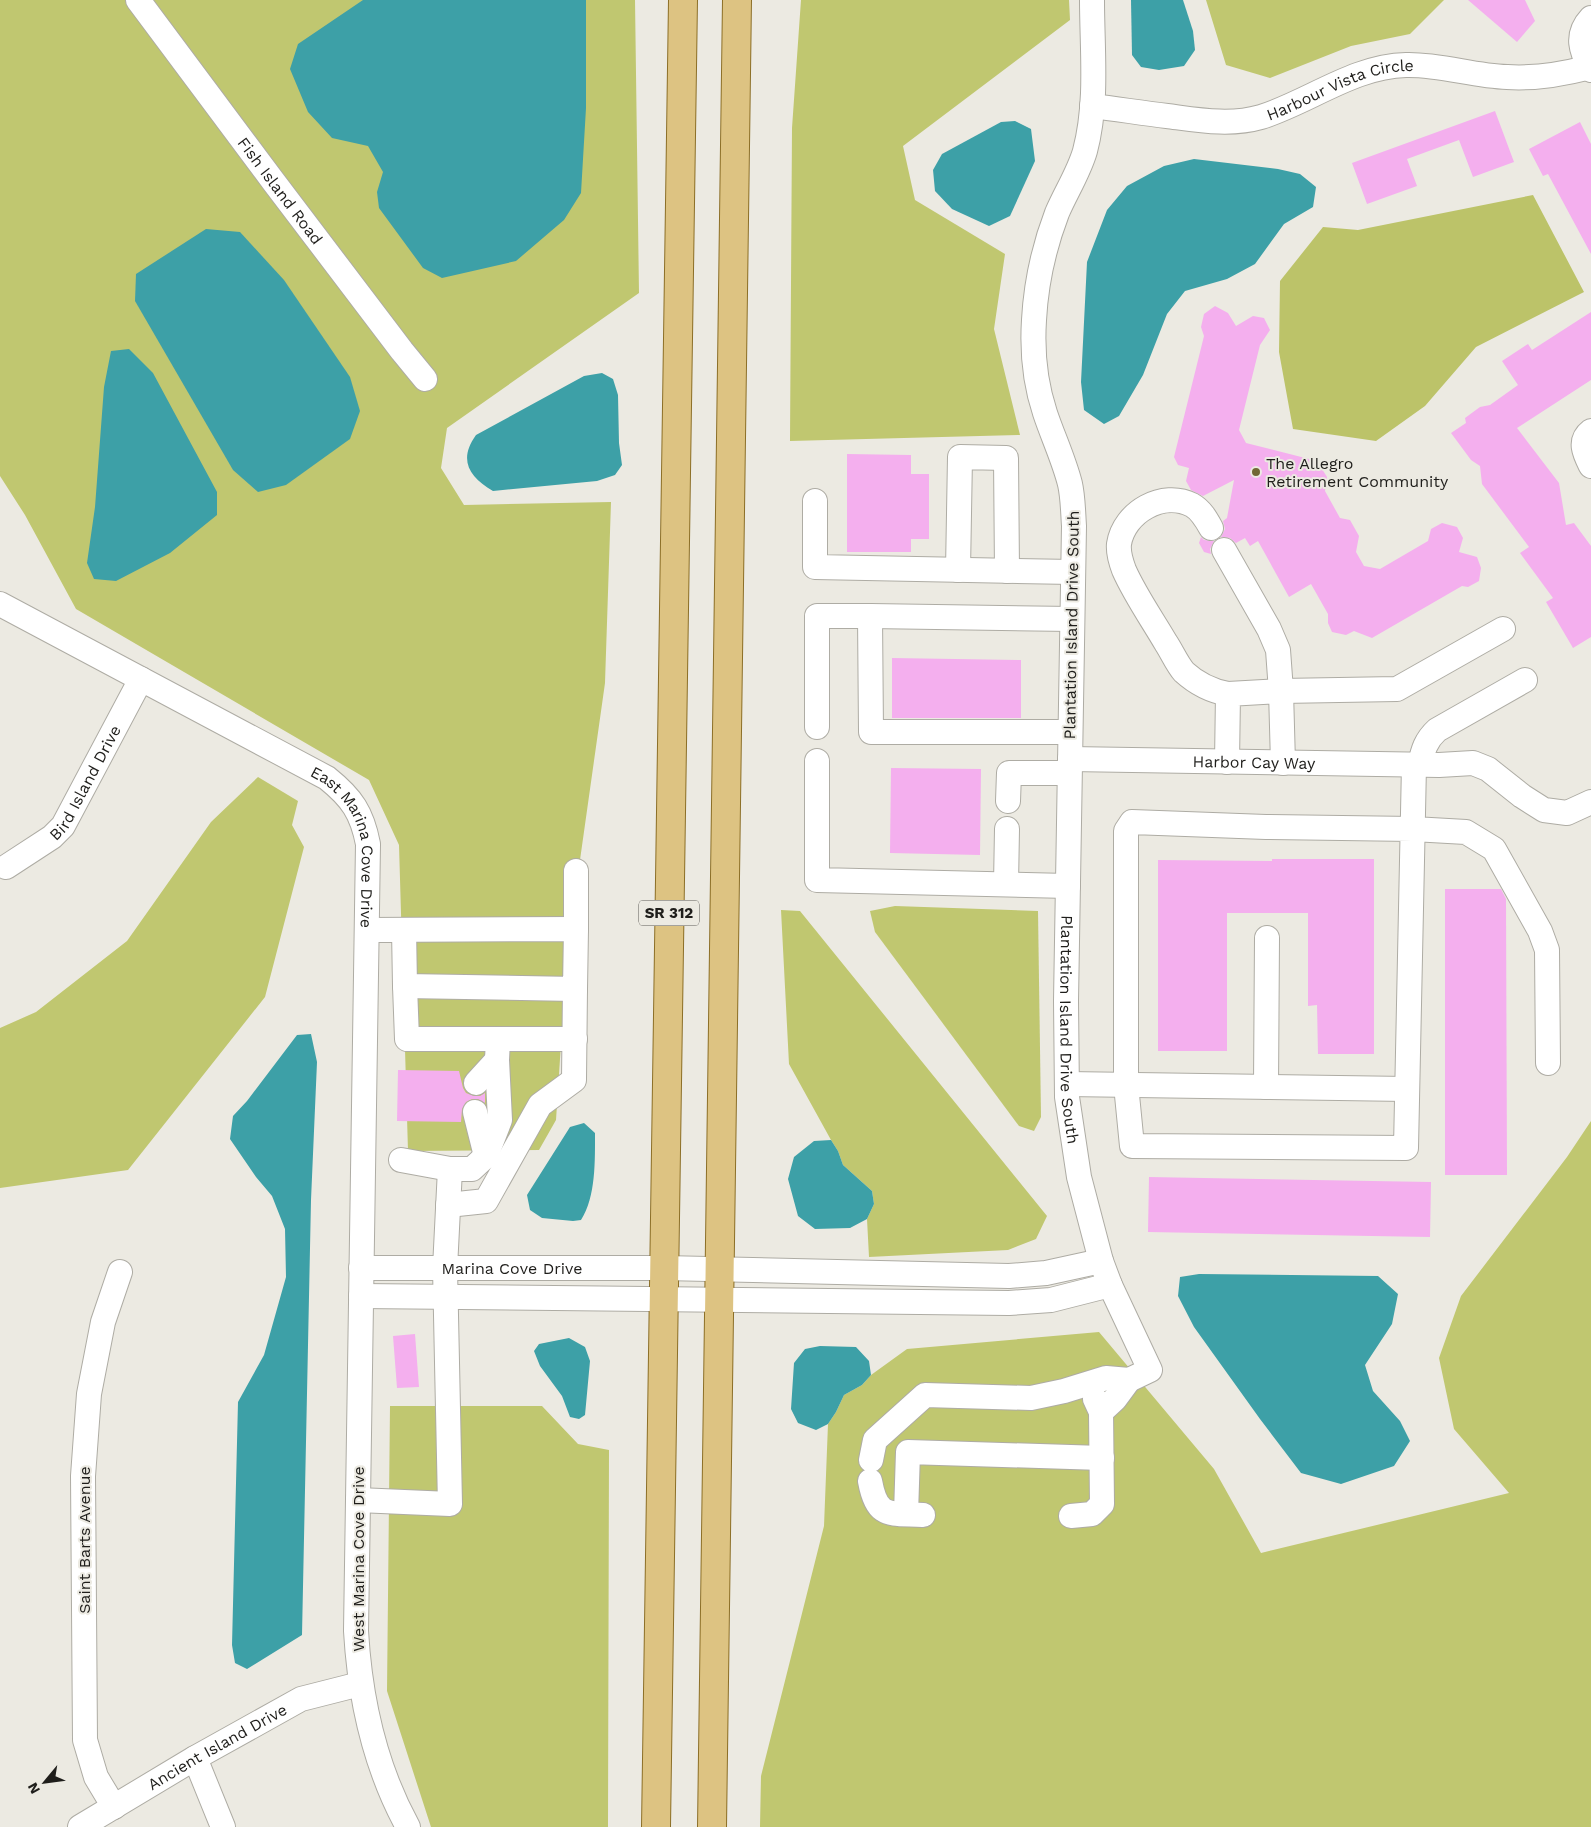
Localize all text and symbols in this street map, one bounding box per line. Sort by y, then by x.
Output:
street label: Harbour Vista Circle [1264,56,1414,124]
street label: Fish Island Road [234,134,327,248]
place label: The Allegro Retirement Community [1266,454,1449,491]
marker: The Allegro Retirement Community [1250,466,1262,478]
street label: Plantation Island Drive South [1060,510,1083,740]
street label: Bird Island Drive [45,722,125,844]
street label: Harbor Cay Way [1192,752,1316,773]
street label: East Marina Cove Drive [307,762,377,928]
road number: SR 312 [639,900,699,926]
street label: Plantation Island Drive South [1056,915,1083,1145]
street label: Marina Cove Drive [442,1259,582,1278]
street label: Saint Barts Avenue [75,1466,94,1614]
street label: West Marina Cove Drive [349,1466,368,1652]
street label: Ancient Island Drive [144,1700,290,1794]
north arrow [20,1757,70,1807]
text: N [24,1780,43,1797]

